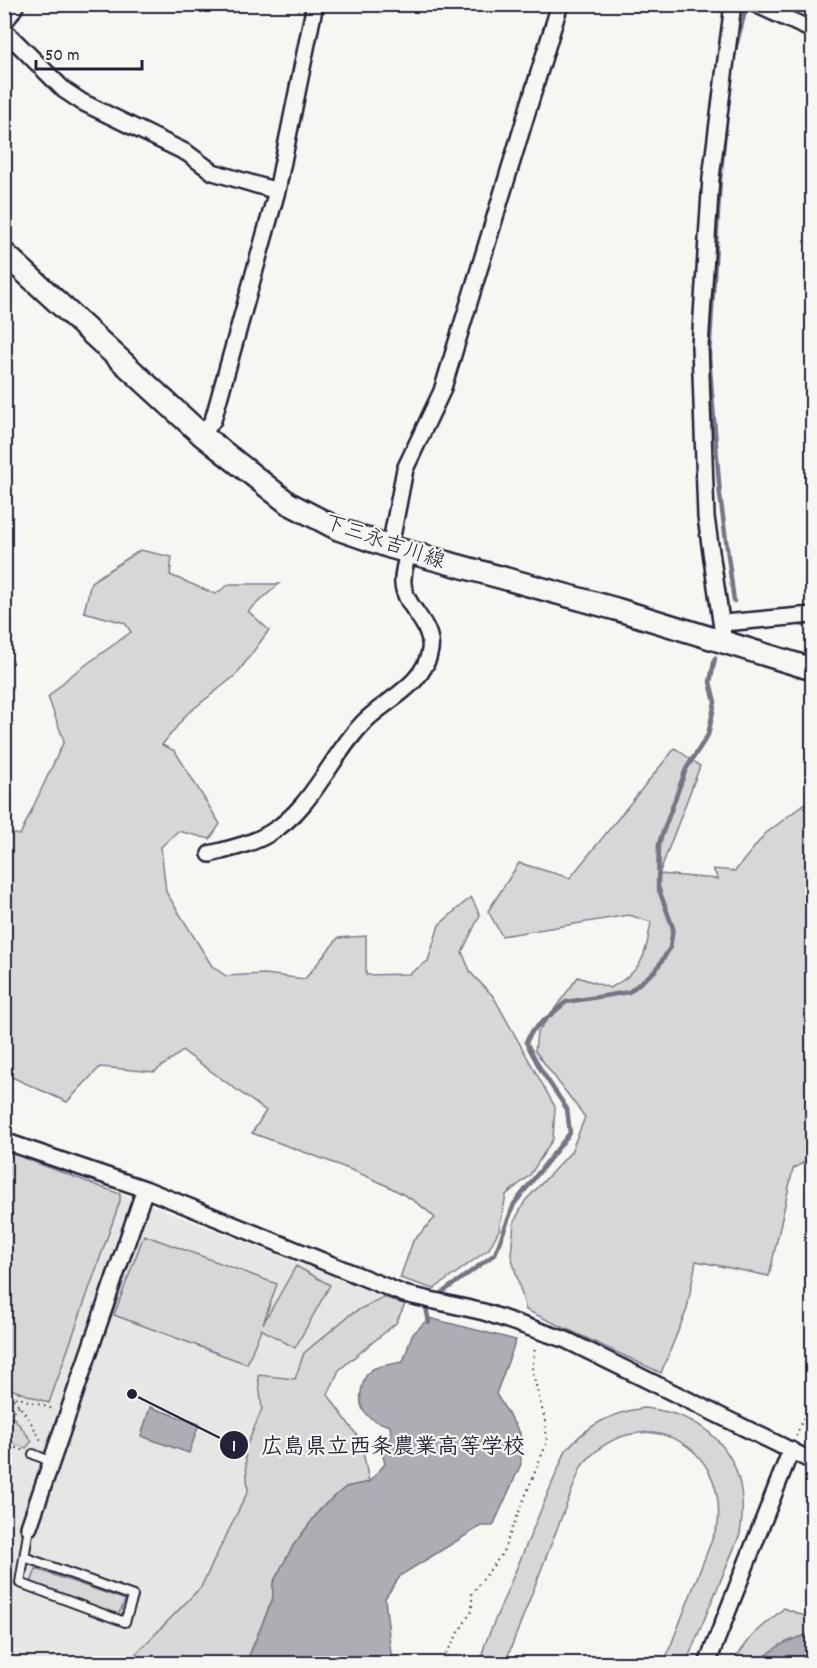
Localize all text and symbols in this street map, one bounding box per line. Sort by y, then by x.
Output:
scale bar [36,33,142,71]
text: 50 m [45,44,80,69]
street label: 下三永吉川線 [320,509,448,579]
callout: 広島県立西条農業高等学校 [219,1425,537,1465]
text: 広島県立西条農業高等学校 [261,1433,525,1464]
text: 1 [232,1435,236,1460]

